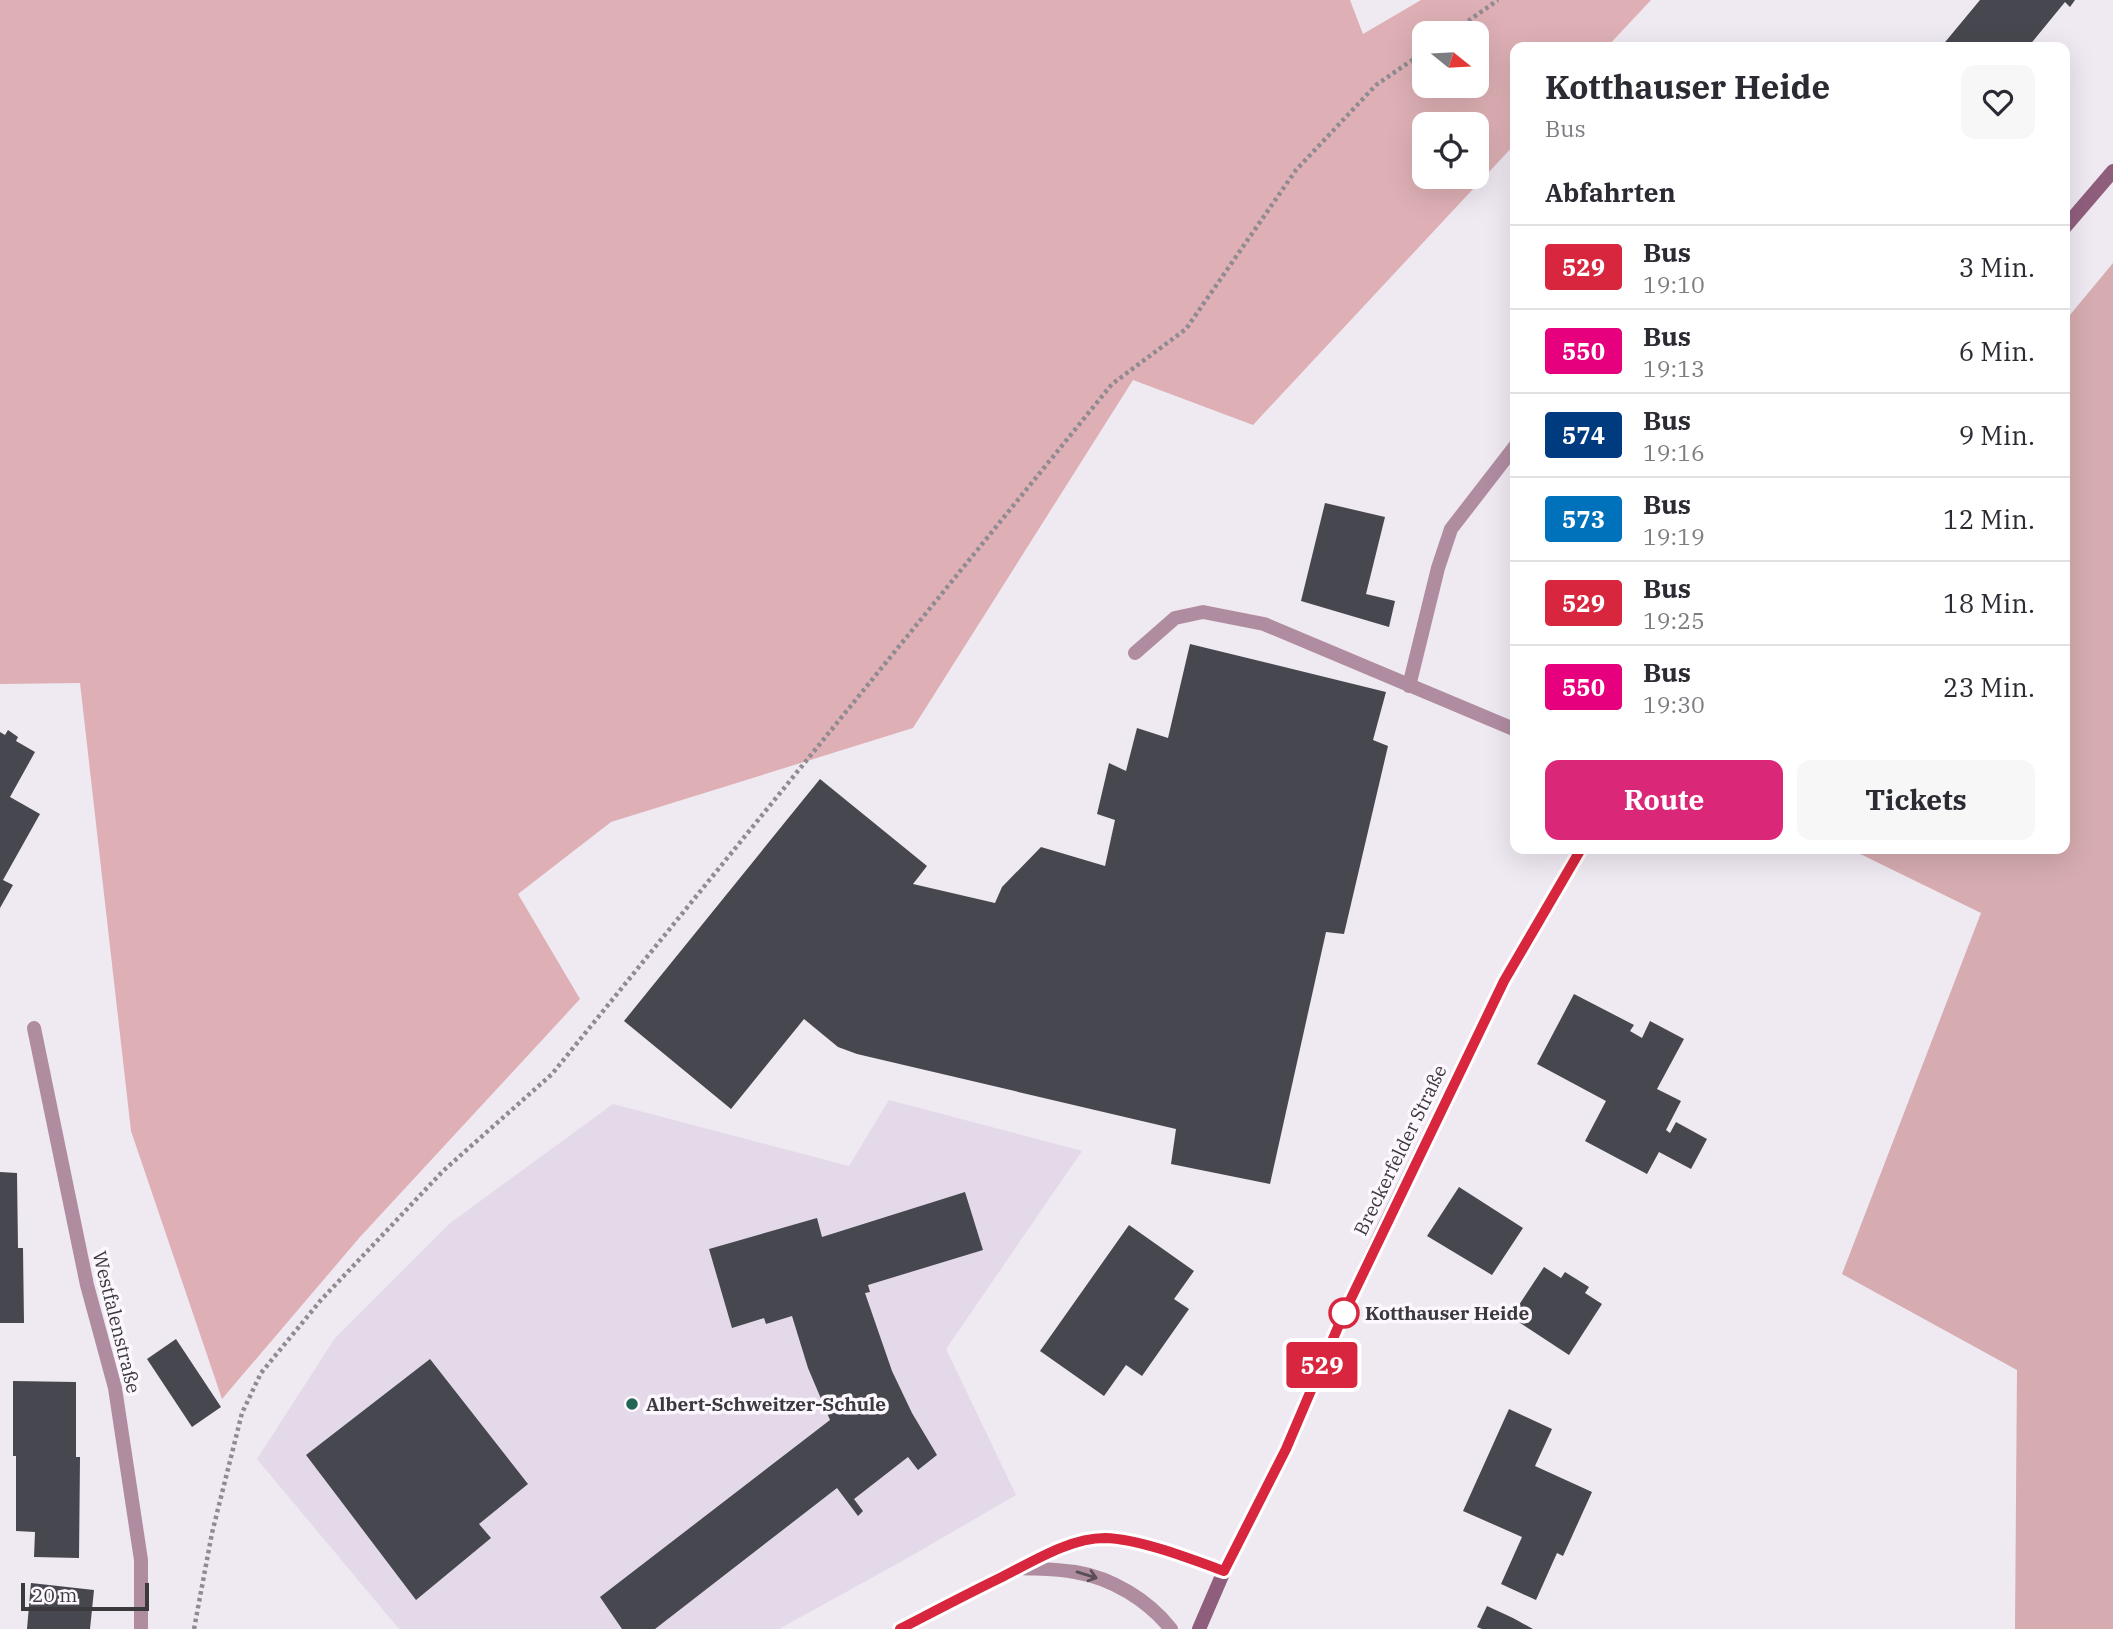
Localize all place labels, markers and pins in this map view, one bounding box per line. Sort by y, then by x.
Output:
marker: Kotthauser Heide [1329,1298,1359,1328]
place label: Kotthauser Heide [1365,1301,1529,1325]
place label: Albert-Schweitzer-Schule [646,1392,886,1416]
marker: Albert-Schweitzer-Schule [624,1396,640,1412]

